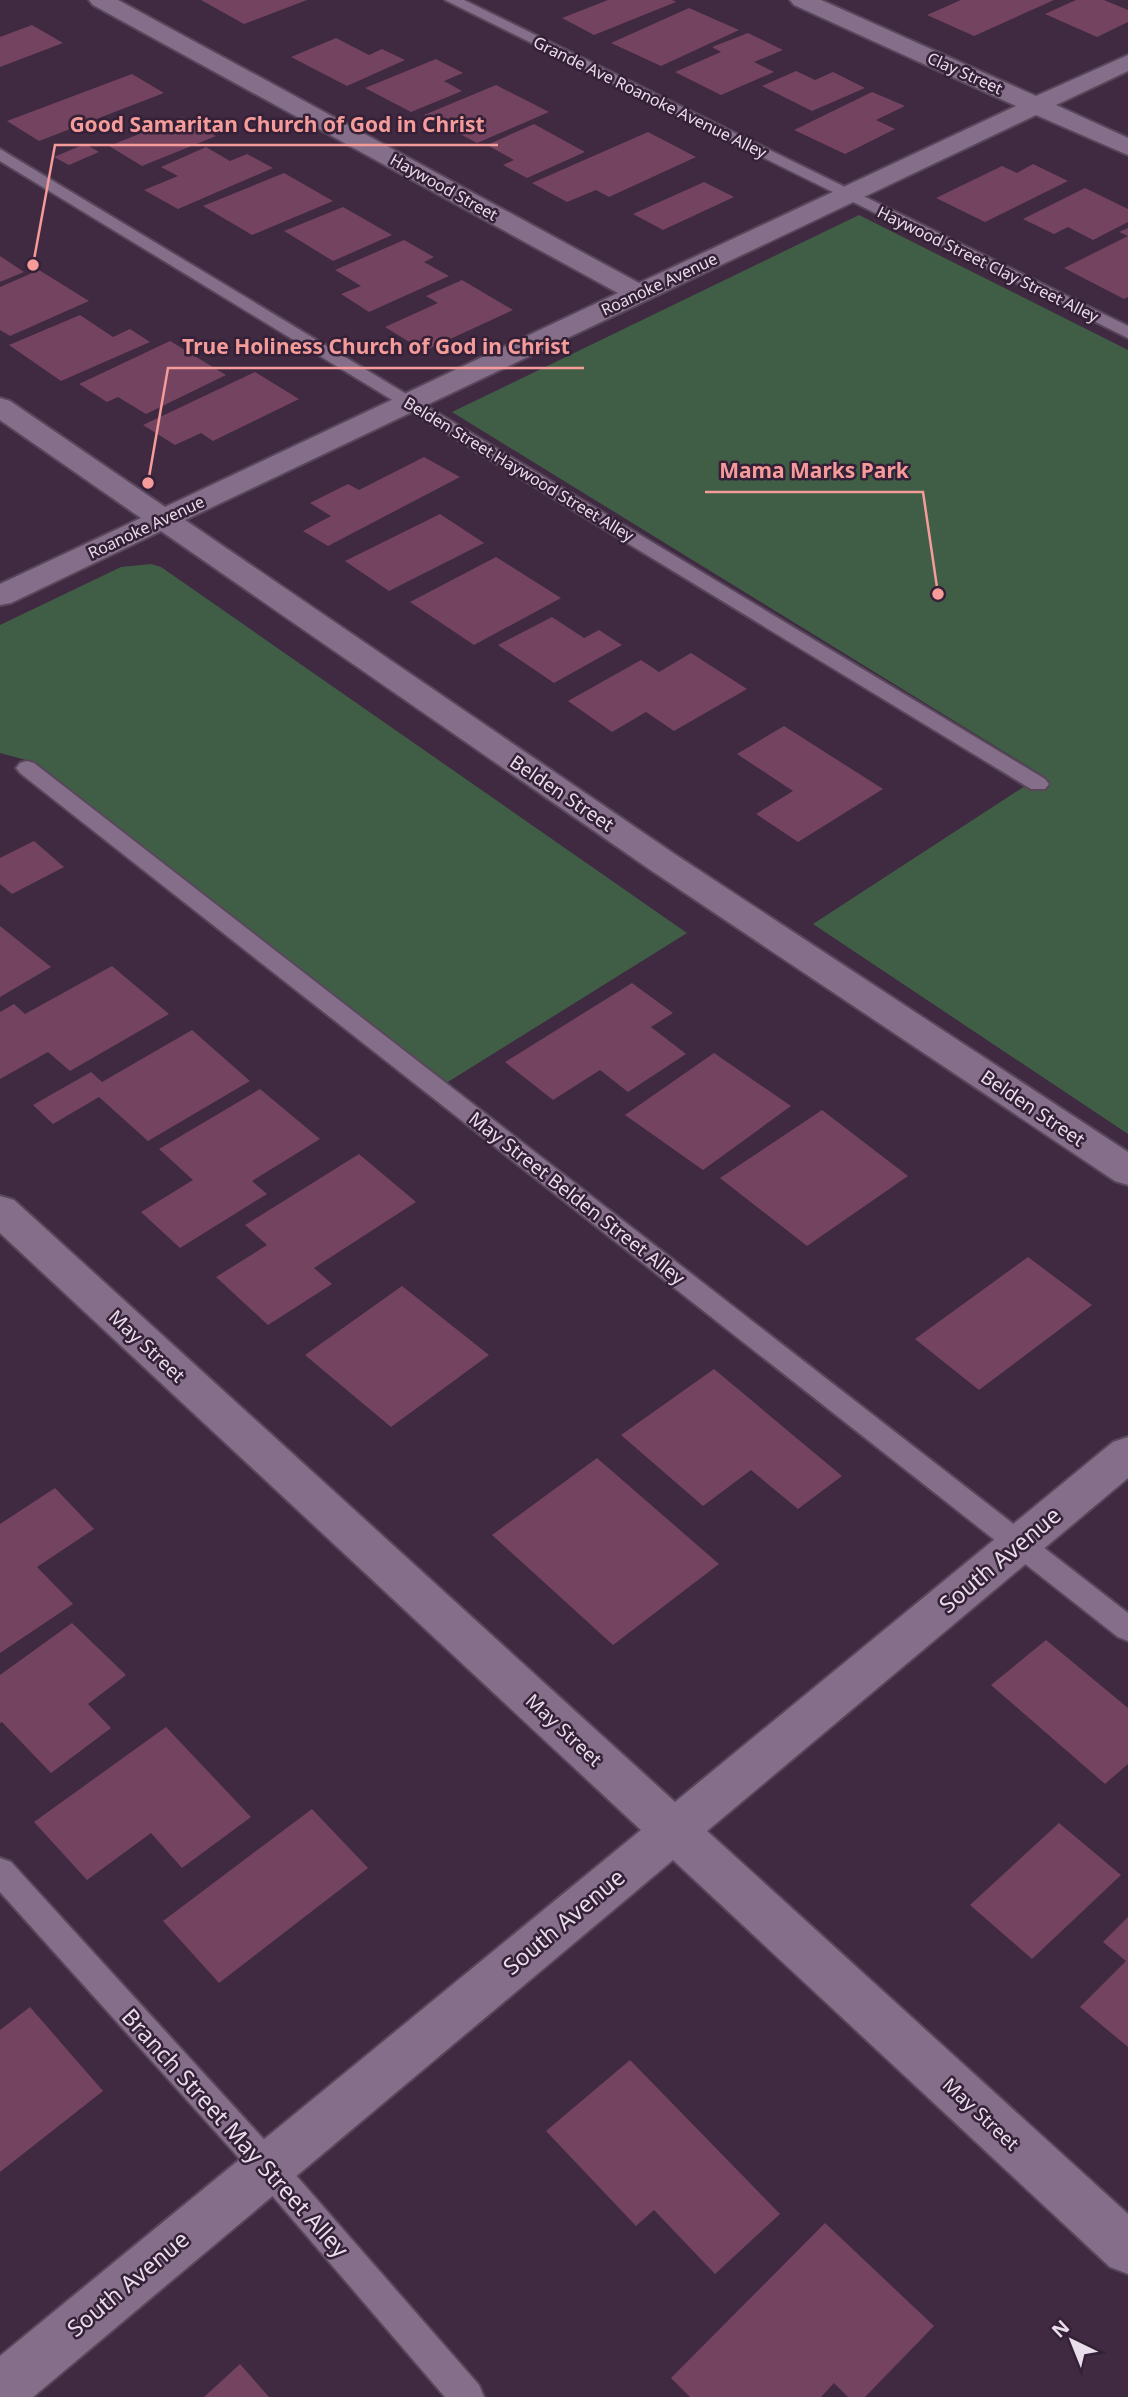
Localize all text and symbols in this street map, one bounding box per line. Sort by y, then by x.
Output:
street label: Grande Ave Roanoke Avenue Alley [530,31,771,164]
street label: Clay Street [924,47,1006,99]
callout: Good Samaritan Church of God in Christ [55,103,498,145]
text: Good Samaritan Church of God in Christ [69,110,485,138]
street label: Haywood Street [386,148,502,226]
street label: Haywood Street Clay Street Alley [874,201,1103,328]
street label: Roanoke Avenue [597,247,721,321]
callout: True Holiness Church of God in Christ [168,326,584,368]
text: True Holiness Church of God in Christ [182,332,570,360]
street label: Belden Street Haywood Street Alley [400,391,639,547]
callout: Mama Marks Park [705,450,923,492]
text: Mama Marks Park [719,456,910,484]
street label: Roanoke Avenue [84,490,208,564]
street label: Belden Street [505,749,619,837]
street label: Belden Street [976,1064,1090,1152]
street label: May Street Belden Street Alley [464,1105,691,1291]
street label: May Street [103,1304,191,1388]
street label: South Avenue [932,1499,1067,1620]
street label: May Street [520,1688,608,1772]
street label: South Avenue [496,1861,631,1982]
street label: Branch Street May Street Alley [115,2001,357,2264]
street label: May Street [937,2072,1025,2156]
street label: South Avenue [60,2223,195,2344]
north arrow [1037,2306,1107,2376]
text: N [1046,2314,1075,2343]

